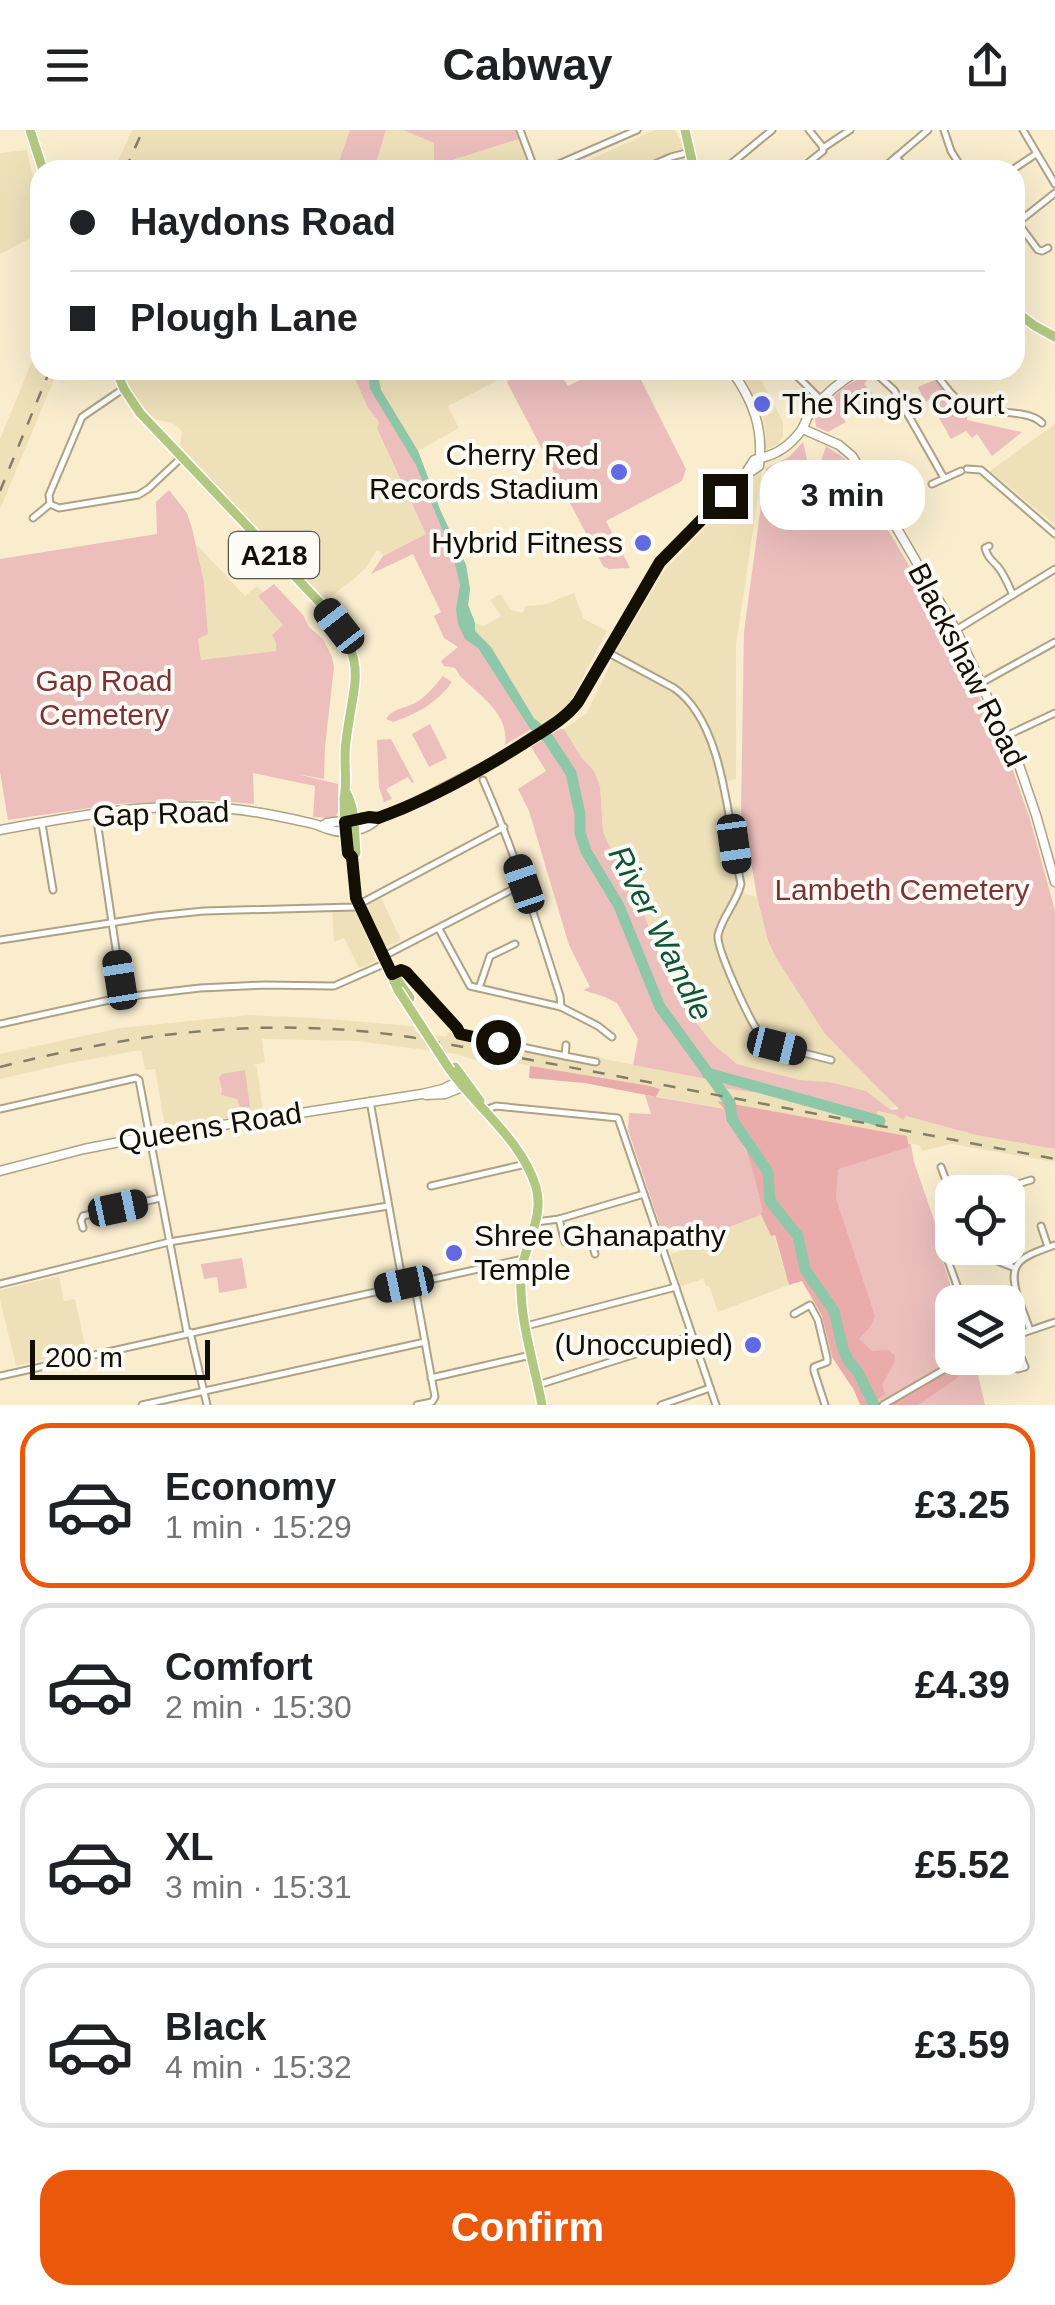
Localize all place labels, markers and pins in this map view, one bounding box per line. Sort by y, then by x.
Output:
place label: The King's Court [782,387,1005,420]
marker: The King's Court [751,393,773,415]
place label: Cherry Red Records Stadium [369,438,599,505]
marker: Cherry Red Records Stadium [608,461,630,483]
place label: Hybrid Fitness [431,526,623,559]
marker: Hybrid Fitness [632,532,654,554]
place label: Shree Ghanapathy Temple [474,1219,726,1286]
marker: Shree Ghanapathy Temple [443,1242,465,1264]
place label: (Unoccupied) [555,1328,733,1361]
marker: (Unoccupied) [742,1334,764,1356]

